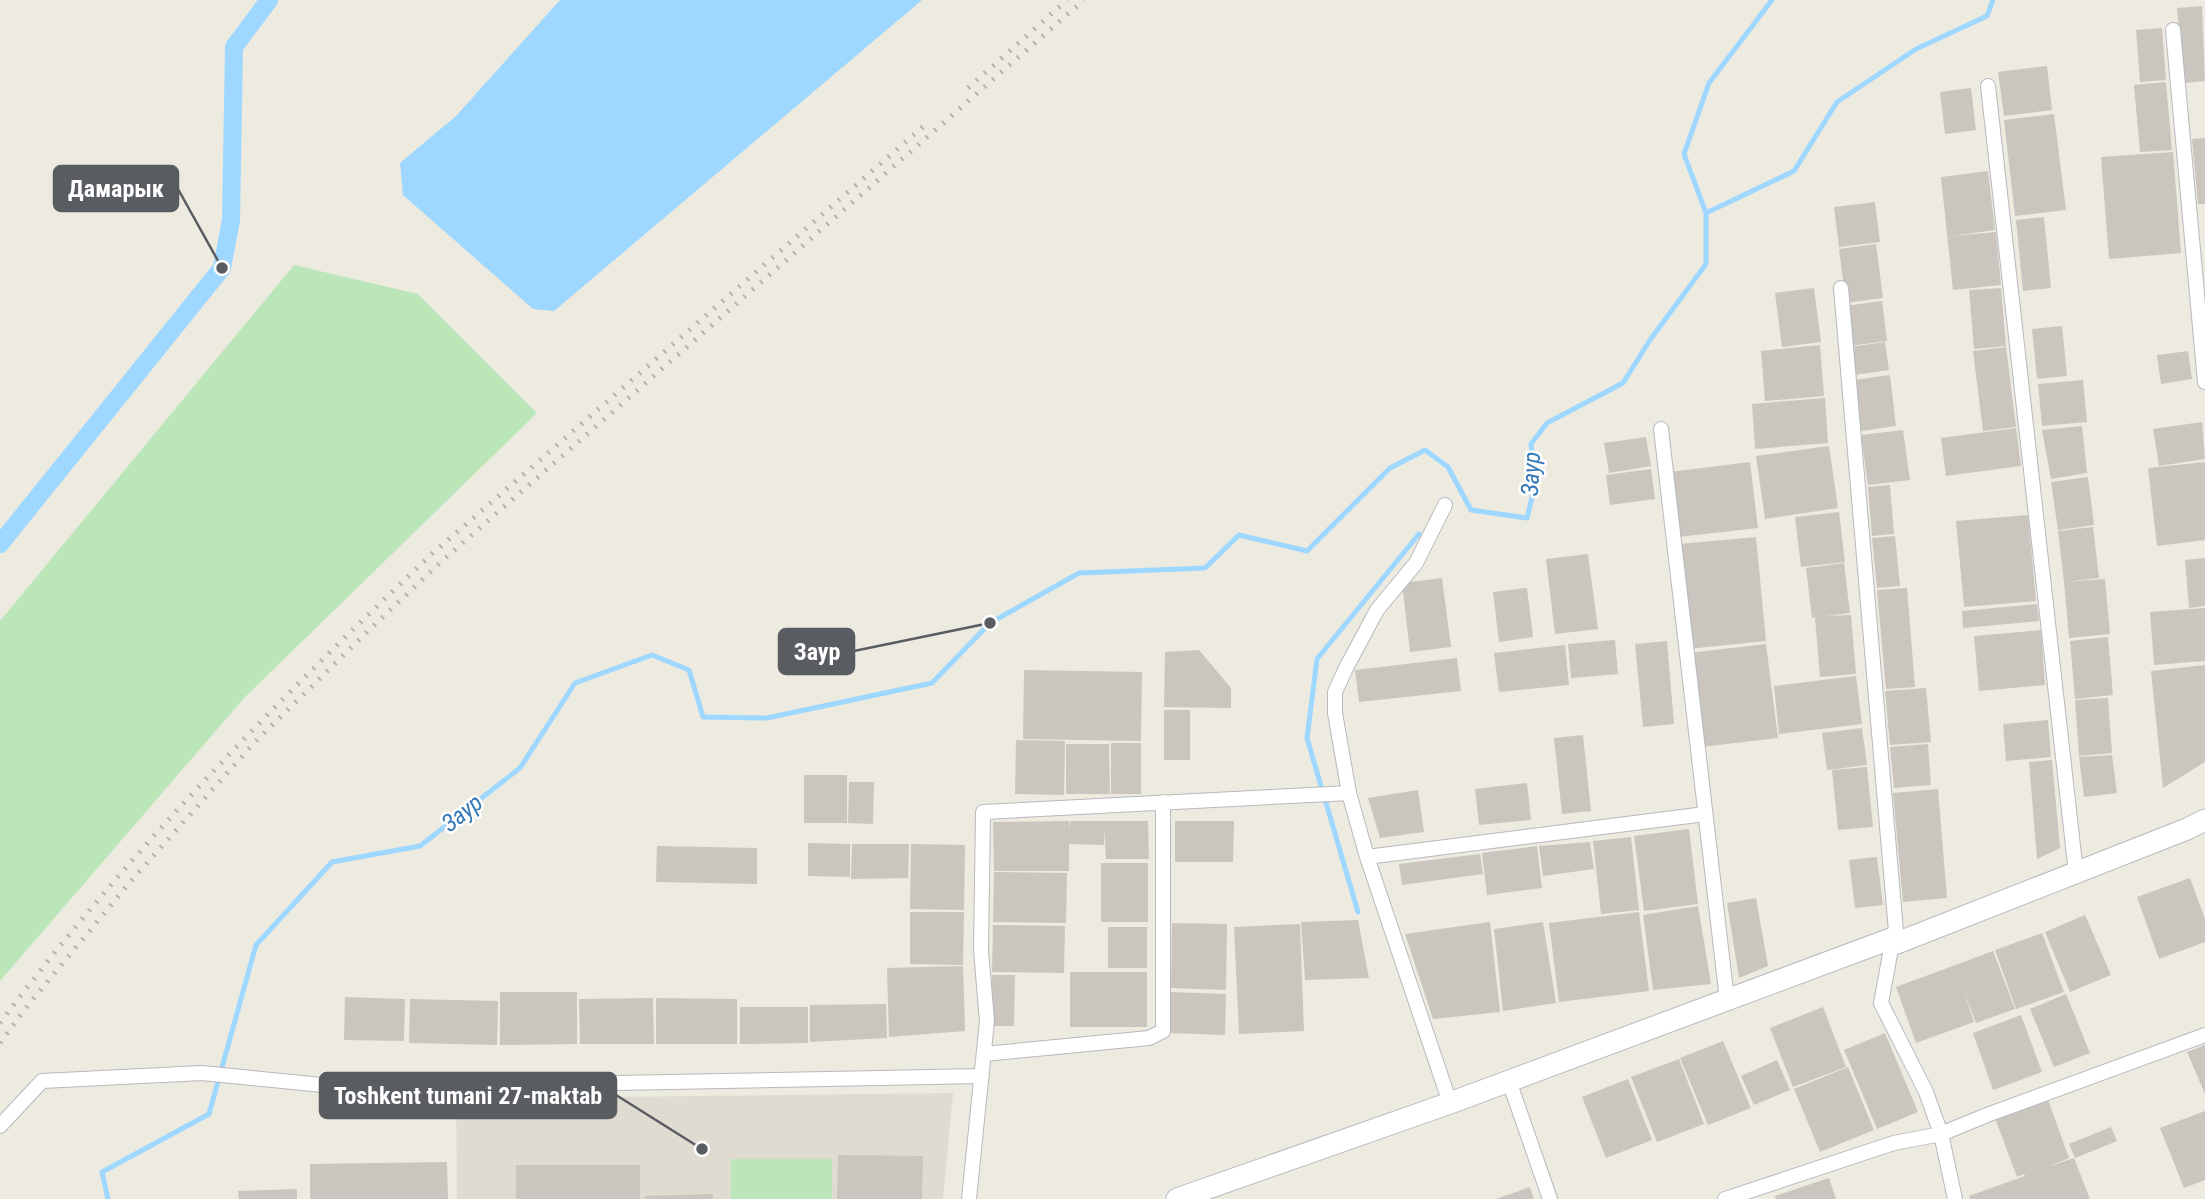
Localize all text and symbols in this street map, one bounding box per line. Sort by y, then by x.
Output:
callout: Дамарык [54,166,178,211]
text: Дамарык [68,175,164,203]
water label: Заур [1516,451,1546,497]
callout: Заур [779,629,854,674]
text: Заур [794,638,840,666]
water label: Заур [436,788,488,838]
callout: Toshkent tumani 27-maktab [320,1073,616,1118]
text: Toshkent tumani 27-maktab [334,1082,602,1110]

